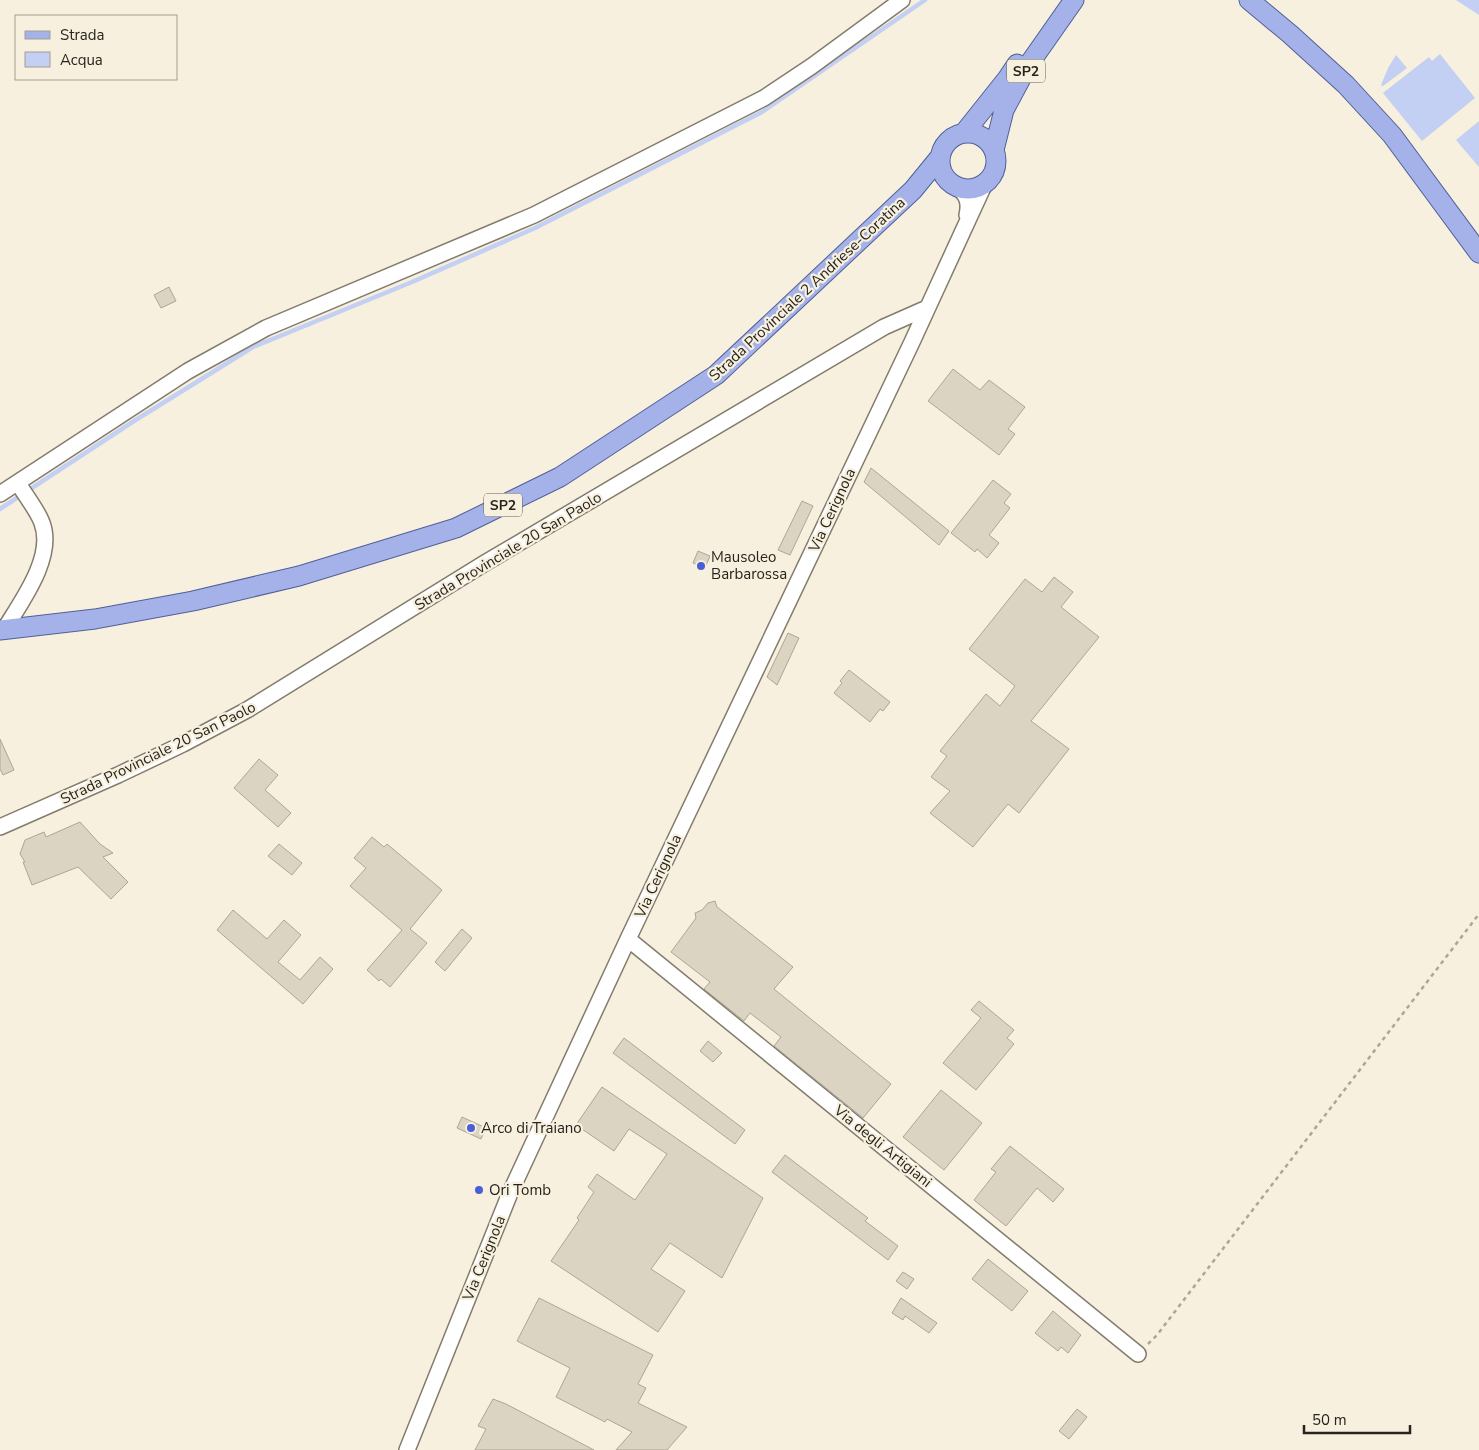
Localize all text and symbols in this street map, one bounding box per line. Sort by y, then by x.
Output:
legend [15,15,178,80]
text: Strada [60,25,104,45]
text: Acqua [60,50,103,70]
road number: SP2 [1007,59,1045,82]
street label: Strada Provinciale 2 Andriese-Coratina [705,193,909,385]
street label: Via Cerignola [803,465,860,556]
street label: Strada Provinciale 20 San Paolo [411,487,605,615]
road number: SP2 [484,494,522,516]
place label: Mausoleo Barbarossa [711,547,787,584]
marker: Mausoleo Barbarossa [695,560,707,572]
street label: Strada Provinciale 20 San Paolo [57,697,259,809]
street label: Via Cerignola [629,831,686,922]
street label: Via degli Artigiani [829,1100,936,1192]
place label: Arco di Traiano [481,1118,582,1138]
marker: Arco di Traiano [465,1122,477,1134]
place label: Ori Tomb [489,1180,551,1200]
marker: Ori Tomb [473,1184,485,1196]
street label: Via Cerignola [457,1213,510,1304]
scale bar [1304,1402,1410,1434]
text: 50 m [1312,1410,1347,1430]

